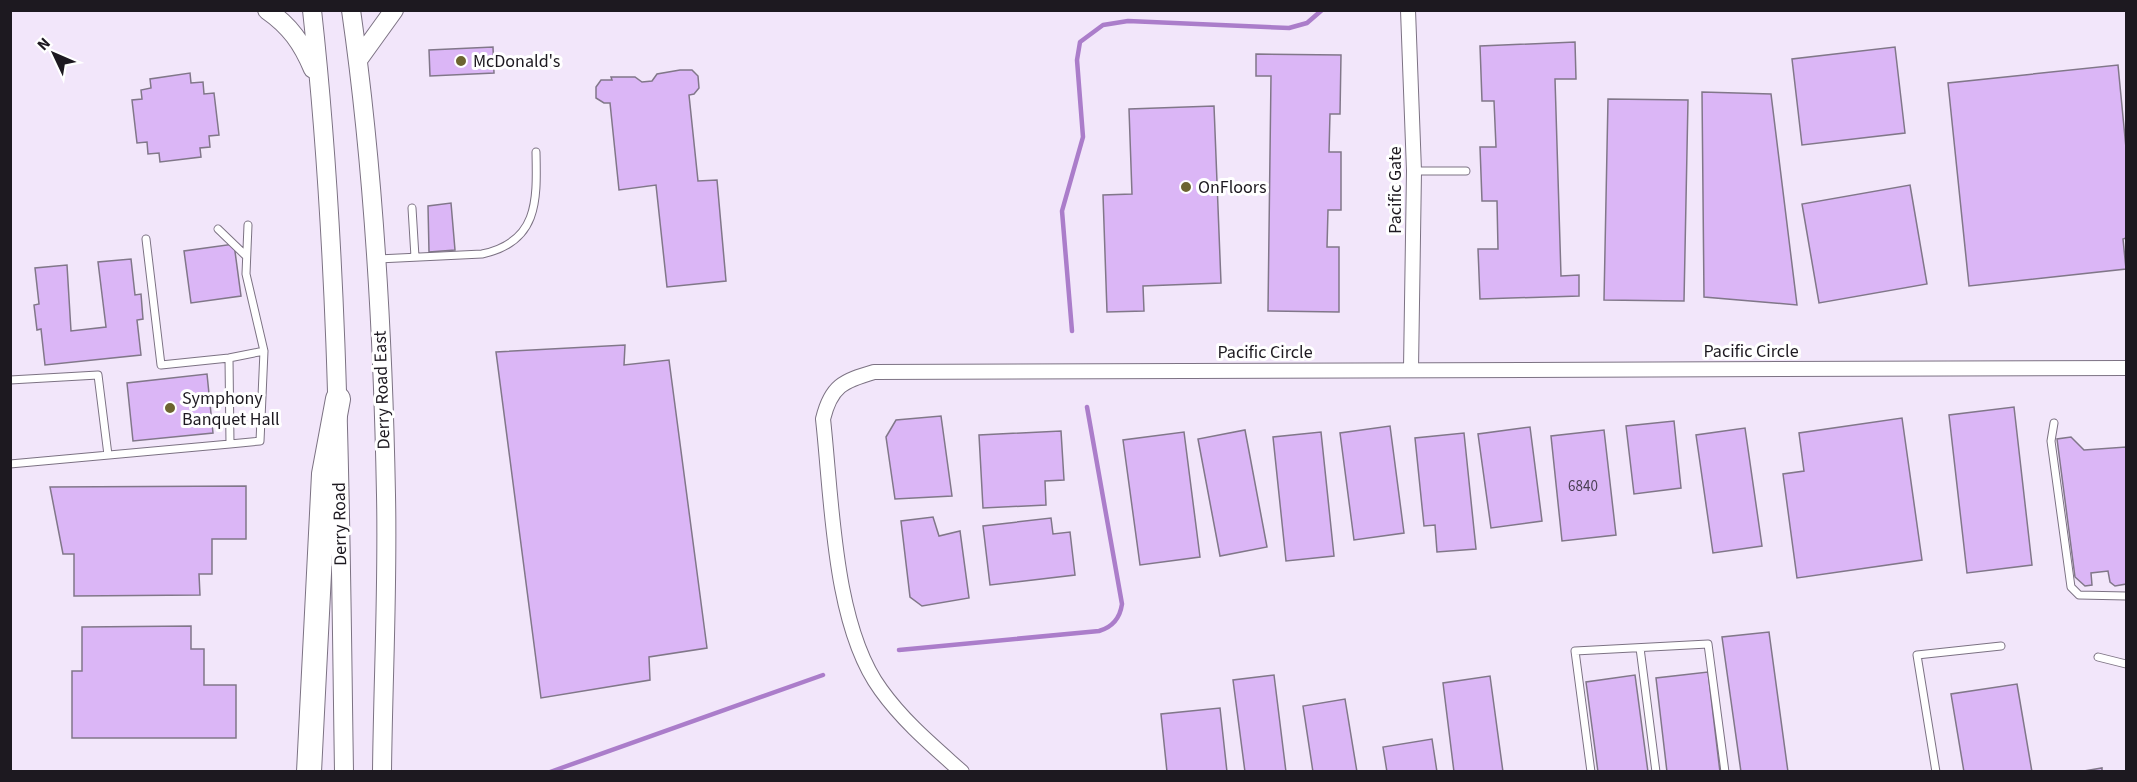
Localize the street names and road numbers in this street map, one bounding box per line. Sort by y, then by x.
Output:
street label: Pacific Gate [1383,146,1408,234]
street label: Derry Road East [367,330,397,450]
street label: Pacific Circle [1703,339,1799,364]
street label: Pacific Circle [1217,340,1313,365]
street label: Derry Road [327,482,353,566]

